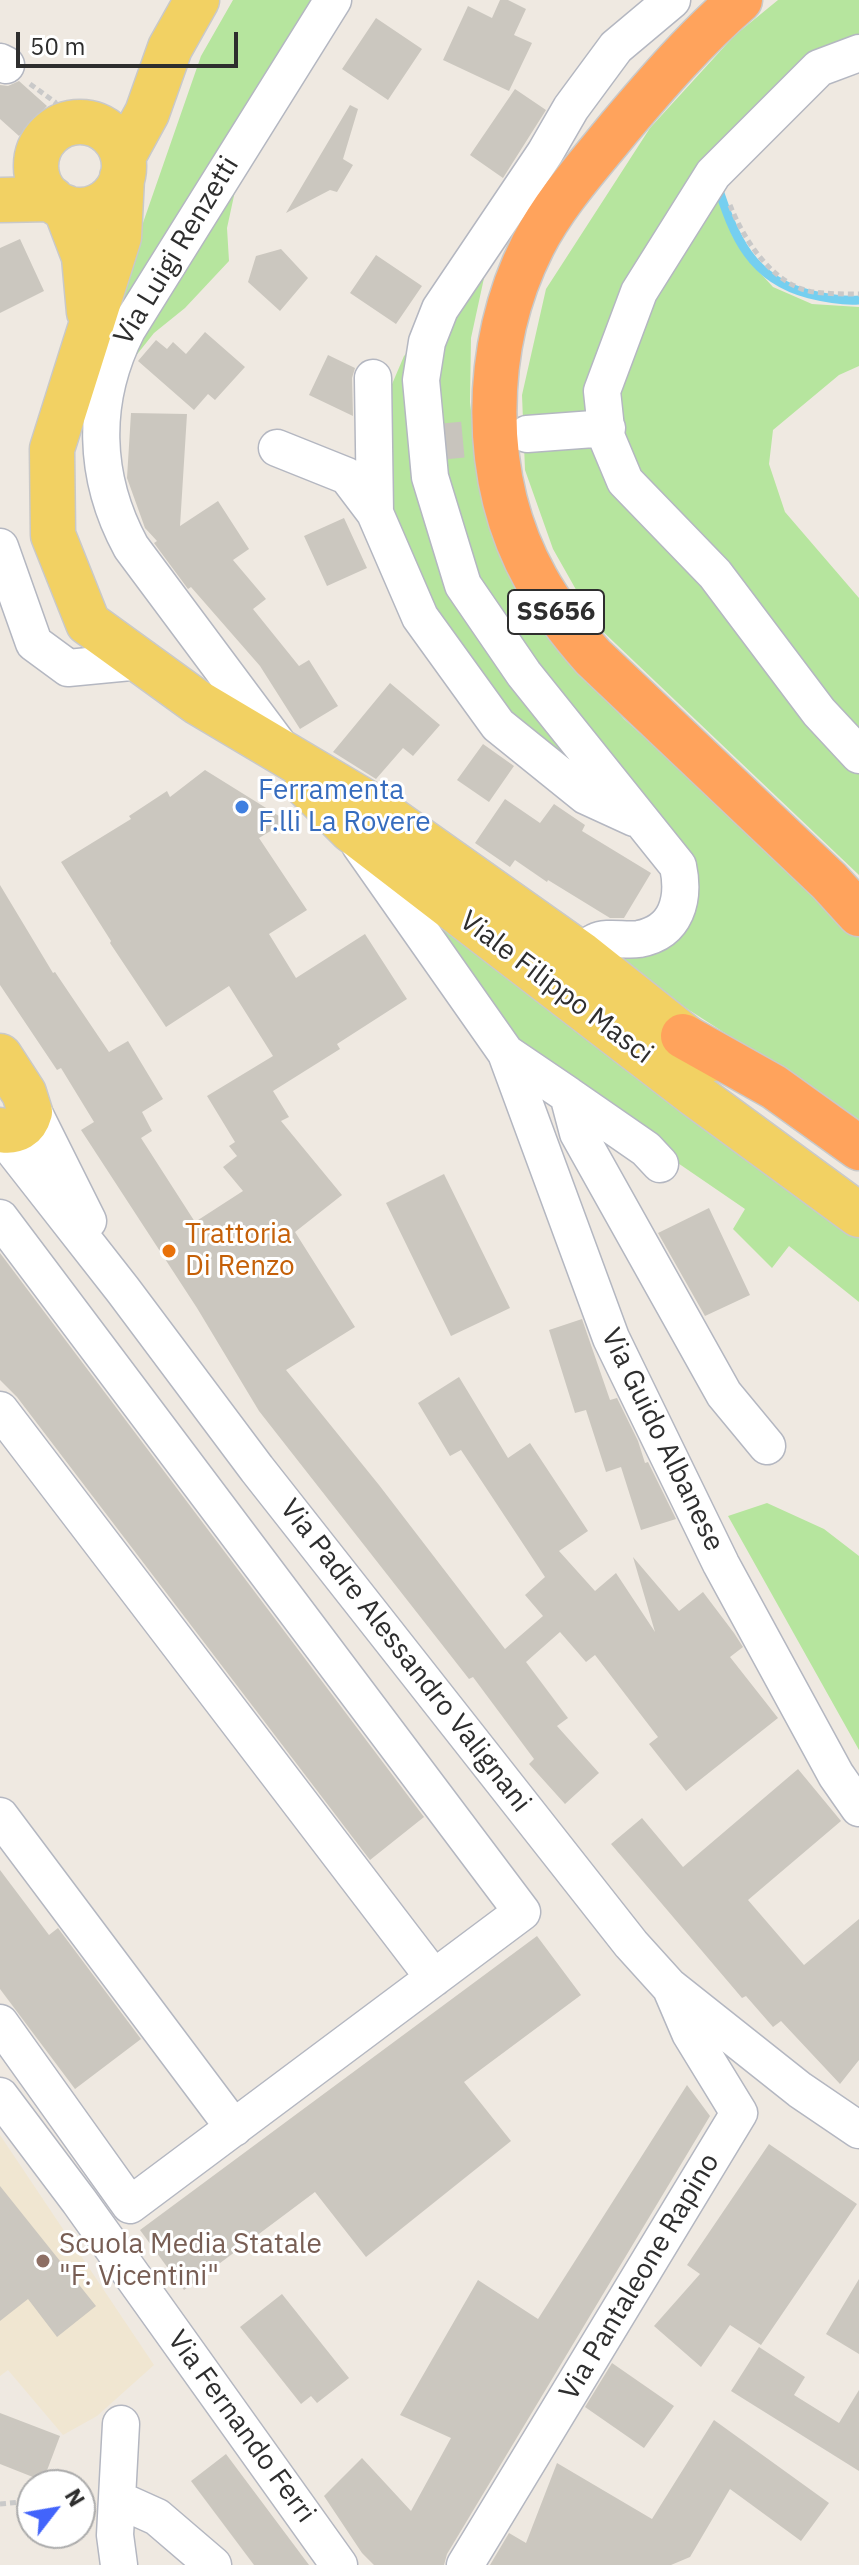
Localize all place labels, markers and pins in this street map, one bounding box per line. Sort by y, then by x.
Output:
place label: Ferramenta F.lli La Rovere [258,774,431,840]
marker: Ferramenta F.lli La Rovere [233,798,251,816]
place label: Trattoria Di Renzo [185,1218,295,1284]
marker: Trattoria Di Renzo [160,1242,178,1260]
place label: Scuola Media Statale "F. Vicentini" [59,2228,322,2294]
marker: Scuola Media Statale "F. Vicentini" [34,2252,52,2270]

